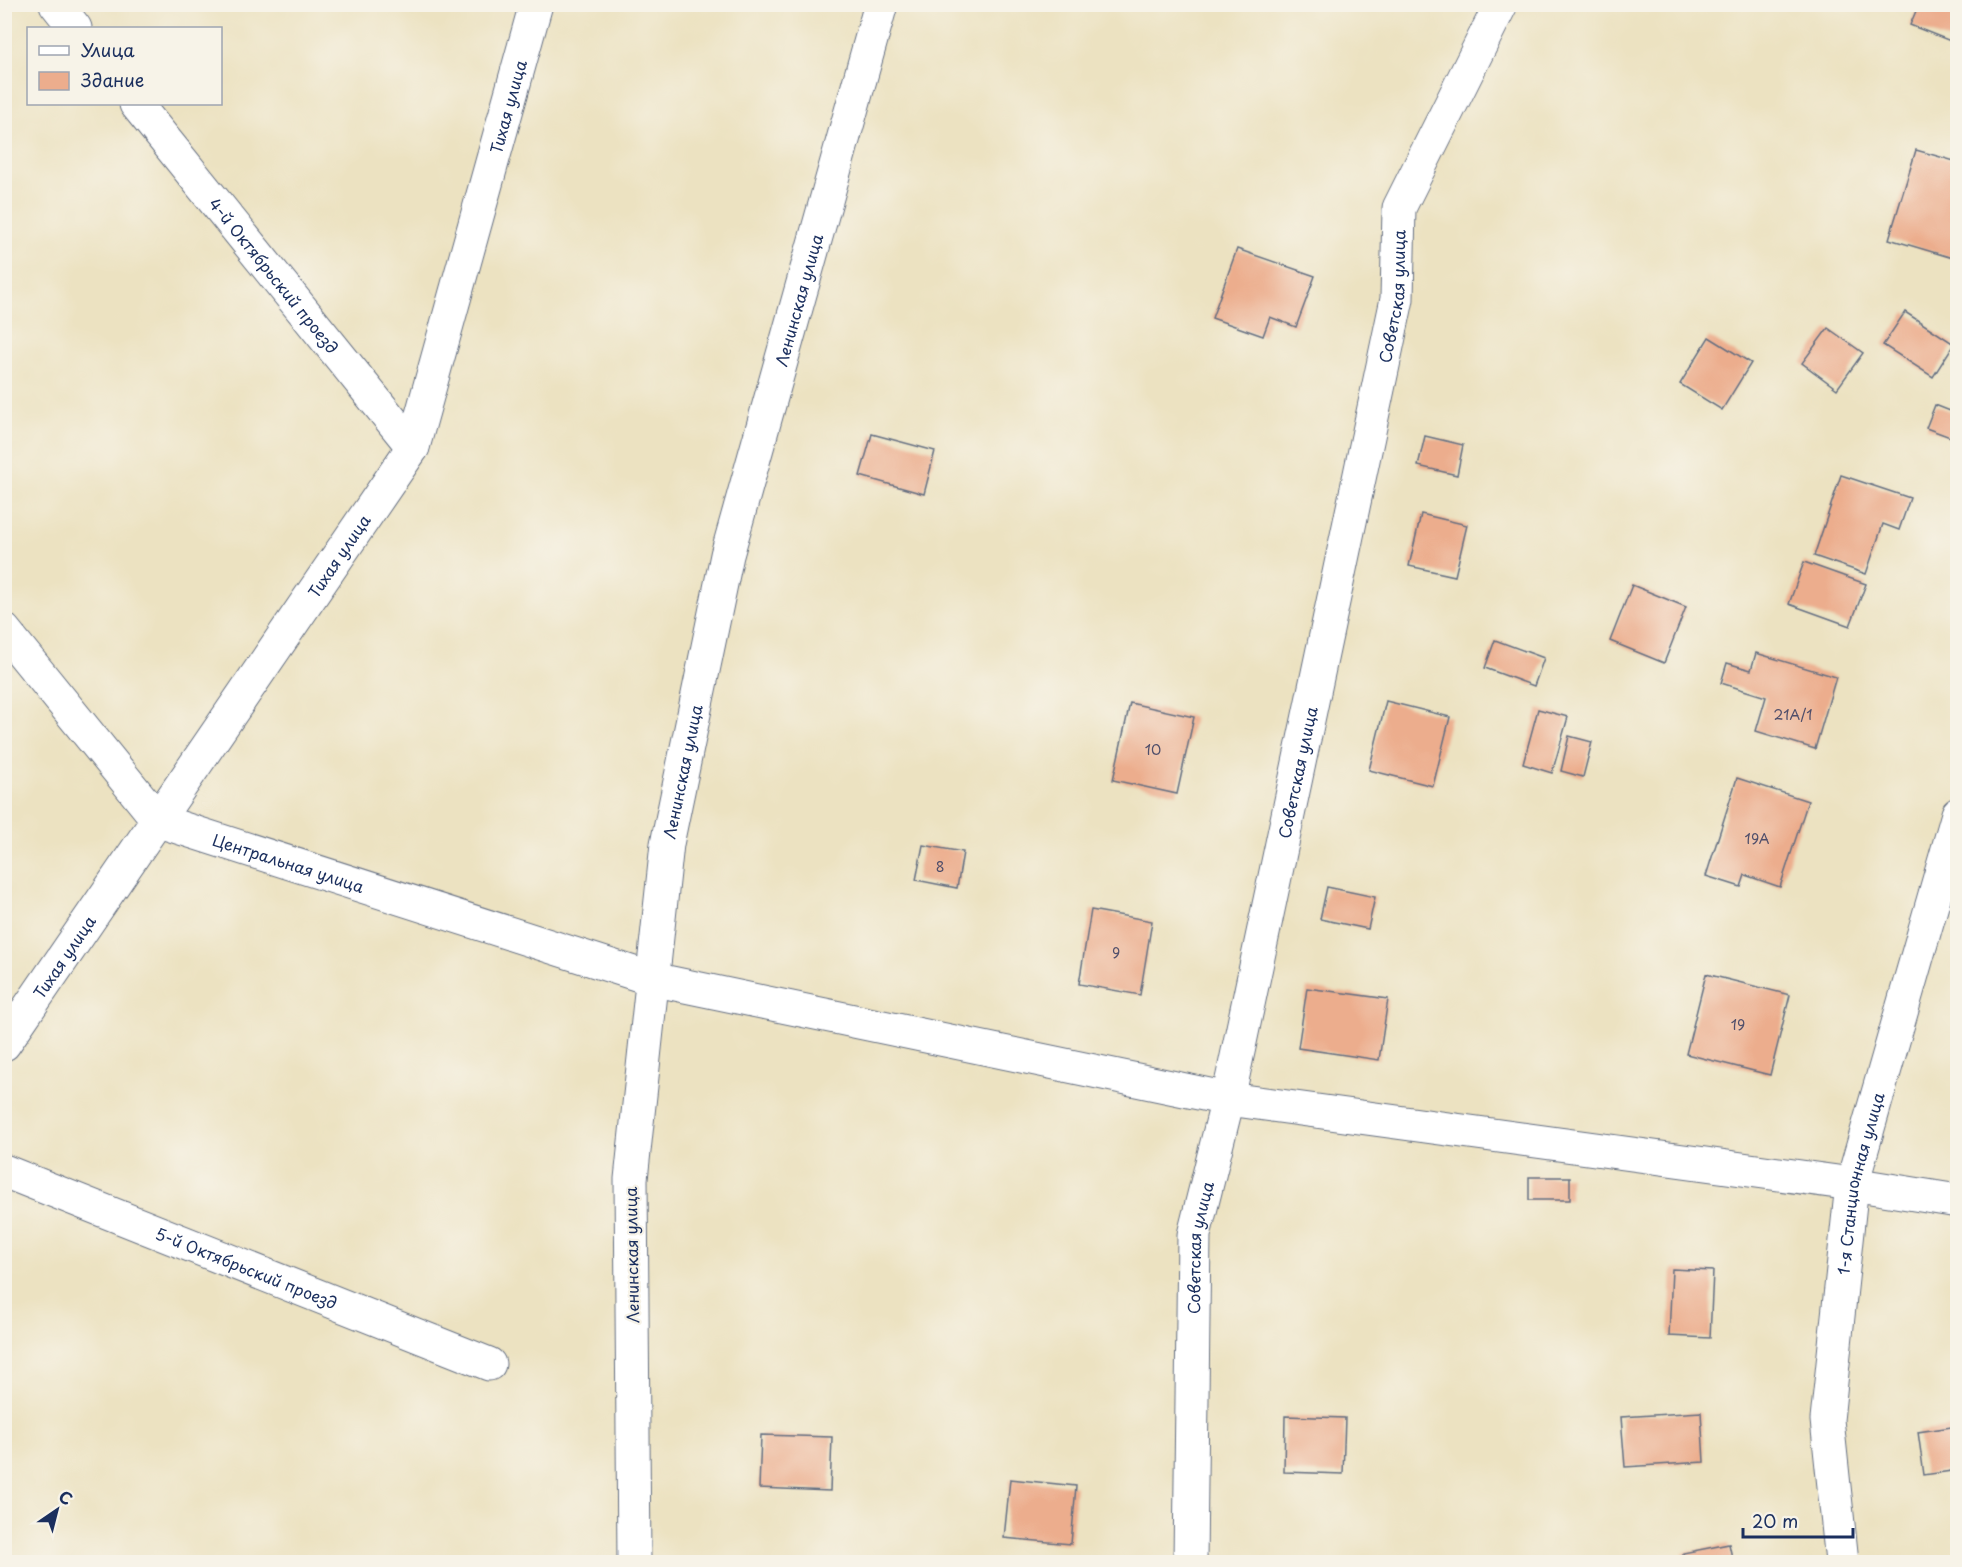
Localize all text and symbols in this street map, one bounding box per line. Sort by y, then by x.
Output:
legend [27,27,222,105]
text: Улица [81,36,135,63]
street label: Тихая улица [483,57,532,156]
text: Здание [81,66,144,93]
street label: 4-й Октябрьский проезд [204,192,345,358]
street label: Советская улица [1372,229,1411,365]
street label: Ленинская улица [768,231,828,369]
street label: Тихая улица [302,509,376,602]
street label: Ленинская улица [656,702,708,841]
street label: Советская улица [1271,704,1323,841]
house number: 21А/1 [1773,704,1813,725]
house number: 10 [1145,739,1161,760]
street label: Центральная улица [210,827,367,898]
house number: 19А [1745,828,1770,849]
house number: 8 [936,856,944,877]
street label: Тихая улица [27,910,101,1003]
house number: 9 [1112,942,1120,963]
house number: 19 [1731,1014,1745,1035]
street label: 1-я Станционная улица [1830,1089,1890,1276]
street label: Советская улица [1181,1179,1219,1314]
street label: Ленинская улица [618,1187,644,1323]
street label: 5-й Октябрьский проезд [152,1221,341,1314]
north arrow [27,1480,87,1540]
text: С [54,1484,78,1510]
scale bar [1743,1501,1852,1539]
text: 20 m [1752,1507,1798,1534]

